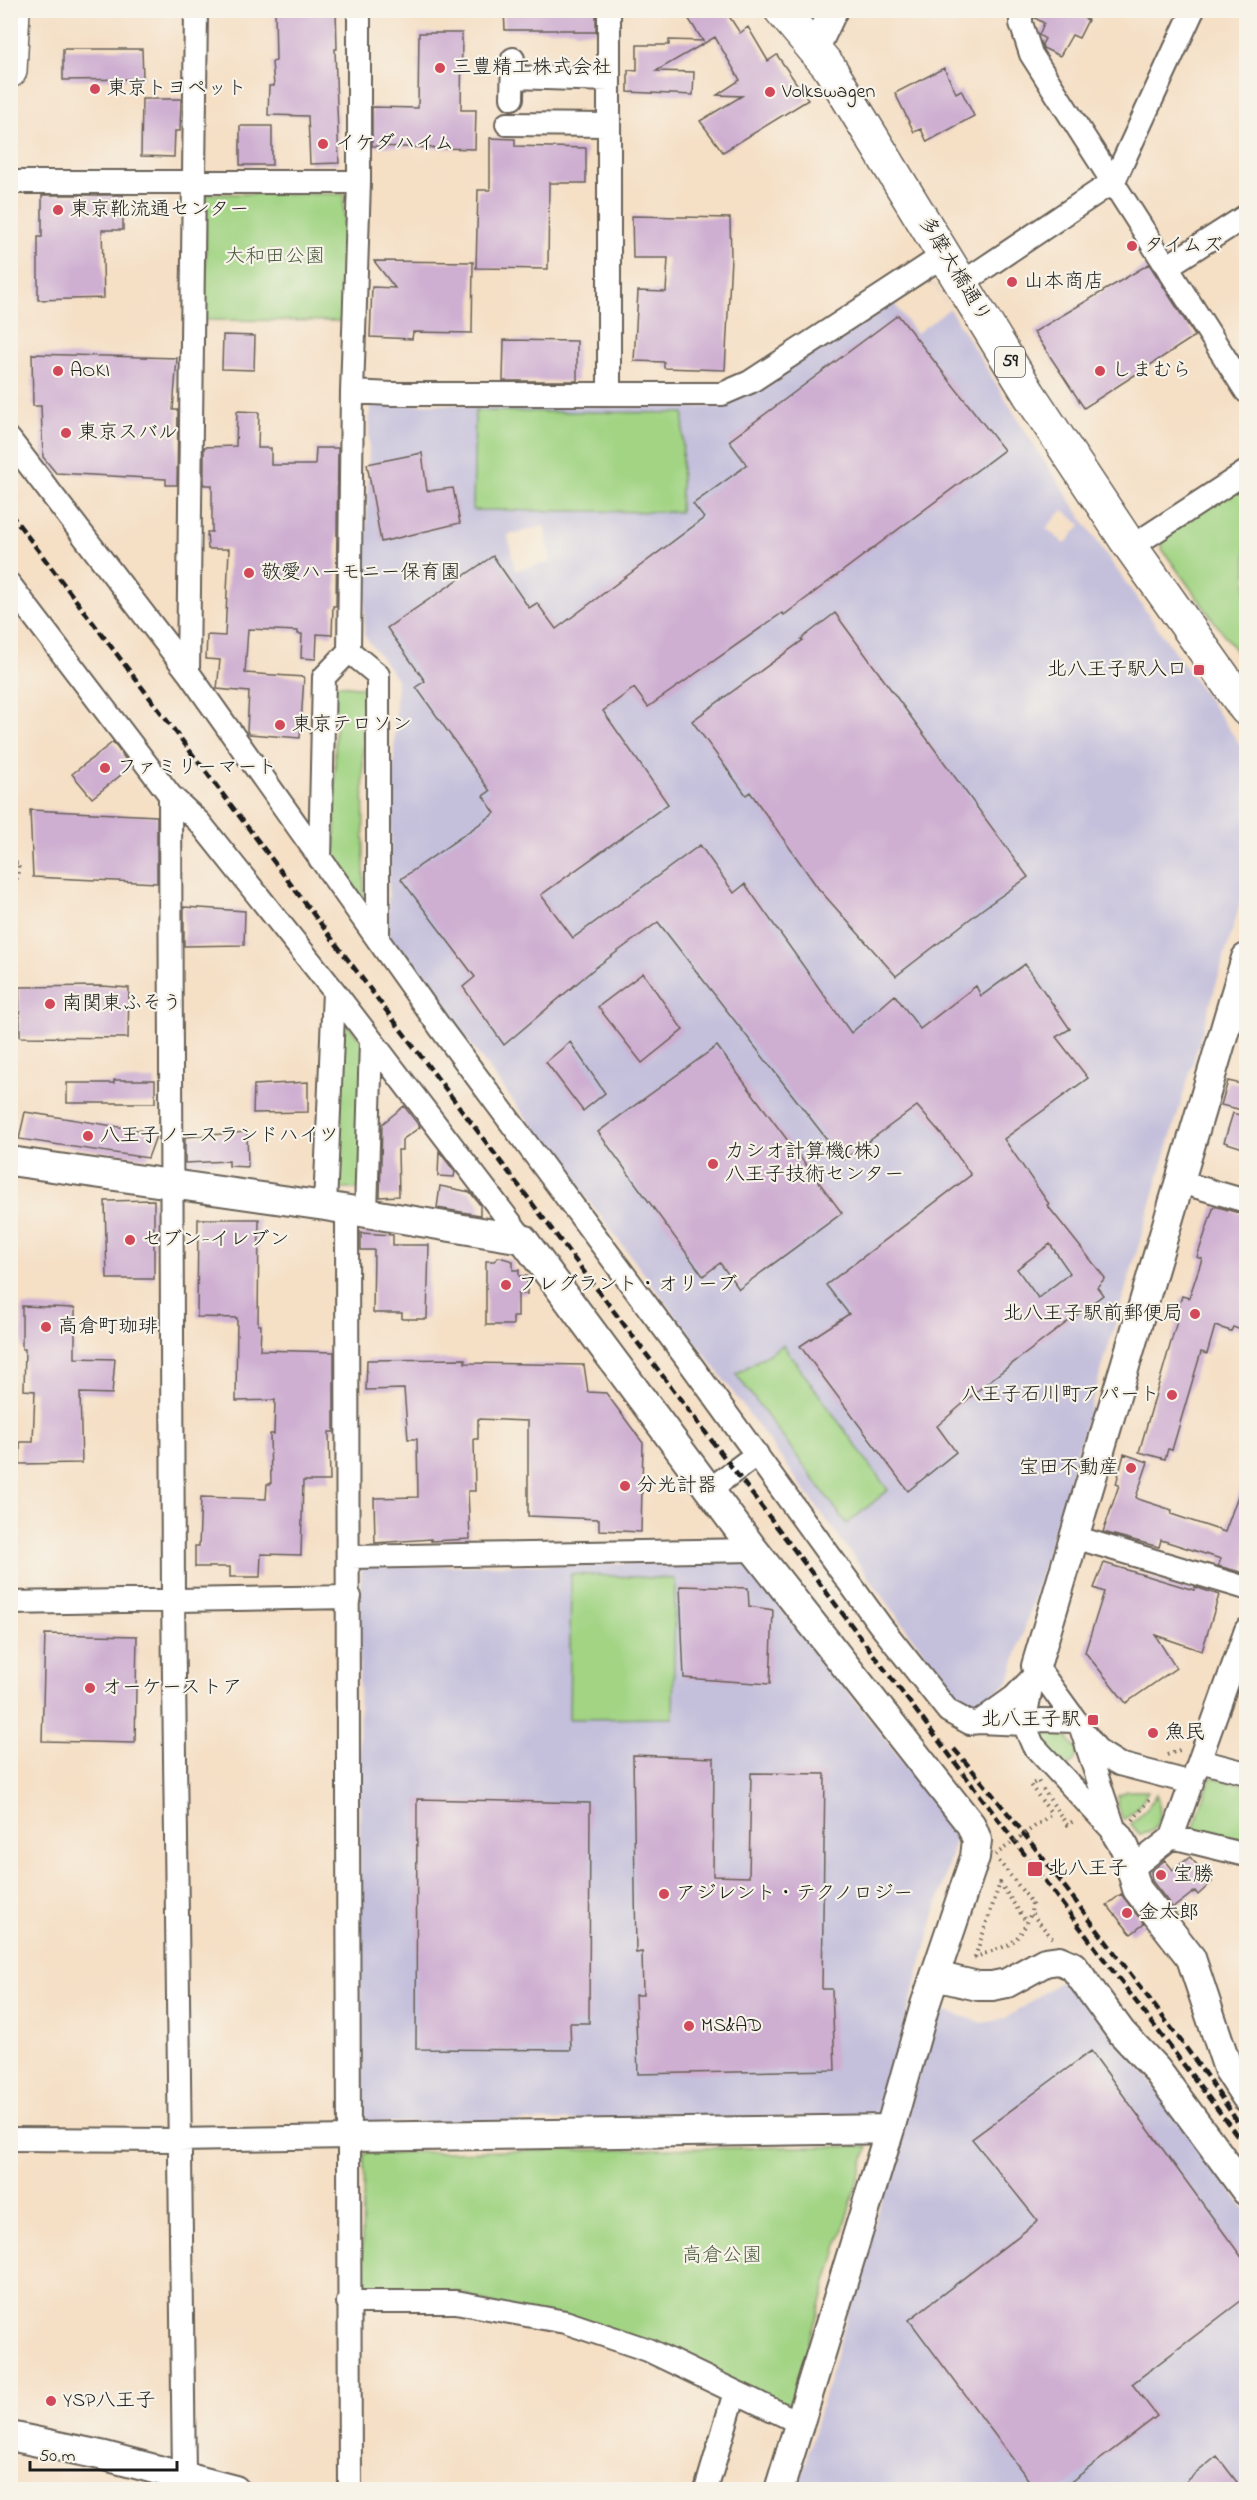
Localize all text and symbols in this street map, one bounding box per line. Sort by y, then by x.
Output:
place label: 三豊精工株式会社 [452,54,612,83]
marker: 三豊精工株式会社 [433,61,447,75]
place label: 東京トヨペット [107,75,247,104]
place label: Volkswagen [781,78,875,108]
marker: 東京トヨペット [88,82,102,96]
marker: Volkswagen [763,85,777,99]
place label: イケダハイム [335,130,454,159]
marker: イケダハイム [316,137,330,151]
place label: 東京靴流通センター [70,196,249,225]
marker: 東京靴流通センター [51,203,65,217]
street label: 多摩大橋通り [911,211,997,329]
place label: タイムズ [1144,232,1222,261]
marker: タイムズ [1125,239,1139,253]
park label: 大和田公園 [225,243,325,272]
place label: 山本商店 [1024,268,1104,297]
marker: 山本商店 [1005,275,1019,289]
road number: 59 [995,347,1025,377]
place label: AOKI [70,357,110,386]
place label: しまむら [1112,357,1192,386]
marker: AOKI [51,364,65,378]
marker: しまむら [1093,364,1107,378]
place label: 東京スバル [78,419,178,448]
marker: 東京スバル [59,426,73,440]
place label: 敬愛ハーモニー保育園 [261,559,461,588]
marker: 敬愛ハーモニー保育園 [242,566,256,580]
place label: 北八王子駅入口 [1047,656,1187,685]
marker: 北八王子駅入口 [1192,663,1206,677]
place label: 東京テロソン [292,711,412,740]
marker: 東京テロソン [273,718,287,732]
place label: ファミリーマート [117,754,277,783]
marker: ファミリーマート [98,761,112,775]
place label: 南関東ふそう [62,990,182,1019]
marker: 南関東ふそう [43,997,57,1011]
place label: 八王子ノースランドハイツ [100,1122,339,1151]
marker: 八王子ノースランドハイツ [81,1129,95,1143]
place label: カシオ計算機(株) 八王子技術センター [725,1138,904,1190]
marker: カシオ計算機(株) 八王子技術センター [706,1157,720,1171]
place label: セブン-イレブン [142,1226,290,1255]
marker: セブン-イレブン [123,1233,137,1247]
place label: フレグラント・オリーブ [518,1271,737,1300]
marker: フレグラント・オリーブ [499,1278,513,1292]
place label: 北八王子駅前郵便局 [1003,1300,1183,1329]
marker: 北八王子駅前郵便局 [1188,1307,1202,1321]
place label: 高倉町珈琲 [58,1313,158,1342]
marker: 高倉町珈琲 [39,1320,53,1334]
place label: 八王子石川町アパート [961,1381,1160,1410]
marker: 八王子石川町アパート [1165,1388,1179,1402]
place label: 宝田不動産 [1019,1454,1119,1483]
marker: 宝田不動産 [1124,1461,1138,1475]
place label: 分光計器 [637,1472,717,1501]
marker: 分光計器 [618,1479,632,1493]
place label: オーケーストア [102,1674,242,1703]
marker: オーケーストア [83,1681,97,1695]
place label: 北八王子駅 [981,1706,1081,1735]
marker: 北八王子駅 [1086,1713,1100,1727]
place label: 魚民 [1165,1719,1205,1748]
marker: 魚民 [1146,1726,1160,1740]
place label: 北八王子 [1048,1855,1128,1884]
marker: 北八王子 [1026,1860,1044,1878]
place label: 宝勝 [1173,1861,1213,1890]
marker: 宝勝 [1154,1868,1168,1882]
place label: アジレント・テクノロジー [676,1880,913,1909]
marker: アジレント・テクノロジー [657,1887,671,1901]
place label: 金太郎 [1139,1899,1199,1928]
marker: 金太郎 [1120,1906,1134,1920]
place label: MS&AD [701,2012,762,2041]
marker: MS&AD [682,2019,696,2033]
park label: 高倉公園 [682,2242,762,2271]
place label: YSP八王子 [63,2387,155,2416]
marker: YSP八王子 [44,2394,58,2408]
scale bar [30,2434,177,2472]
text: 50 m [39,2444,76,2470]

